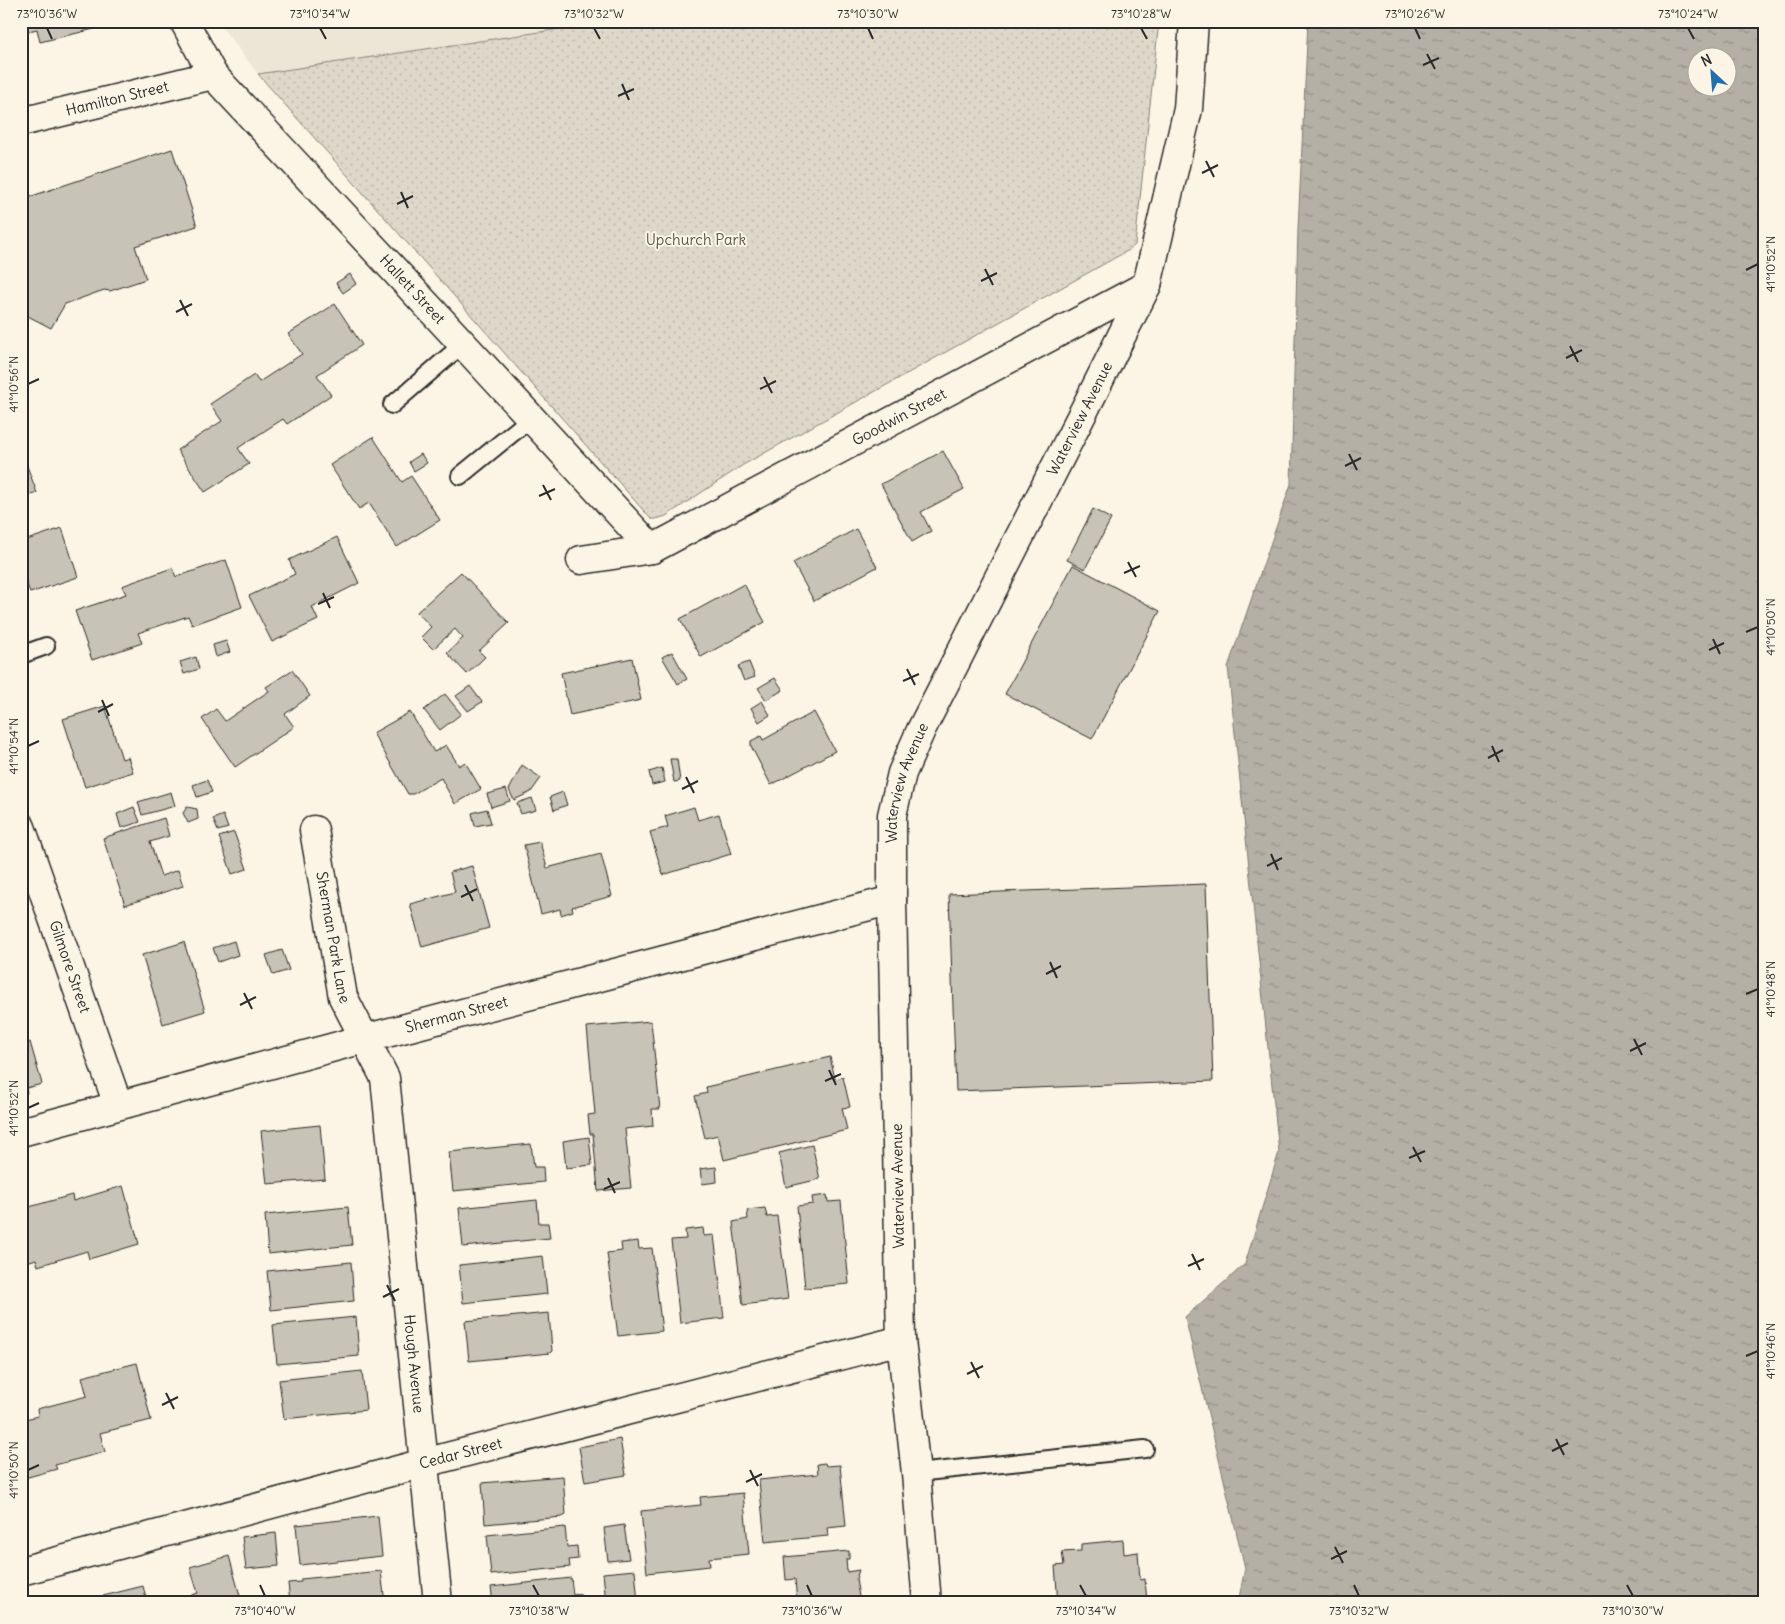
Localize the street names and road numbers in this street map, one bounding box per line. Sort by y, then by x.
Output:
street label: Hamilton Street [64,76,170,120]
street label: Hallett Street [376,250,450,328]
street label: Waterview Avenue [1042,358,1116,479]
street label: Goodwin Street [849,384,949,450]
street label: Waterview Avenue [882,719,932,843]
street label: Sherman Park Lane [312,870,355,1007]
street label: Gilmore Street [45,918,95,1015]
street label: Sherman Street [403,992,510,1037]
street label: Waterview Avenue [887,1123,908,1249]
street label: Hough Avenue [400,1314,429,1414]
street label: Cedar Street [417,1433,504,1473]

